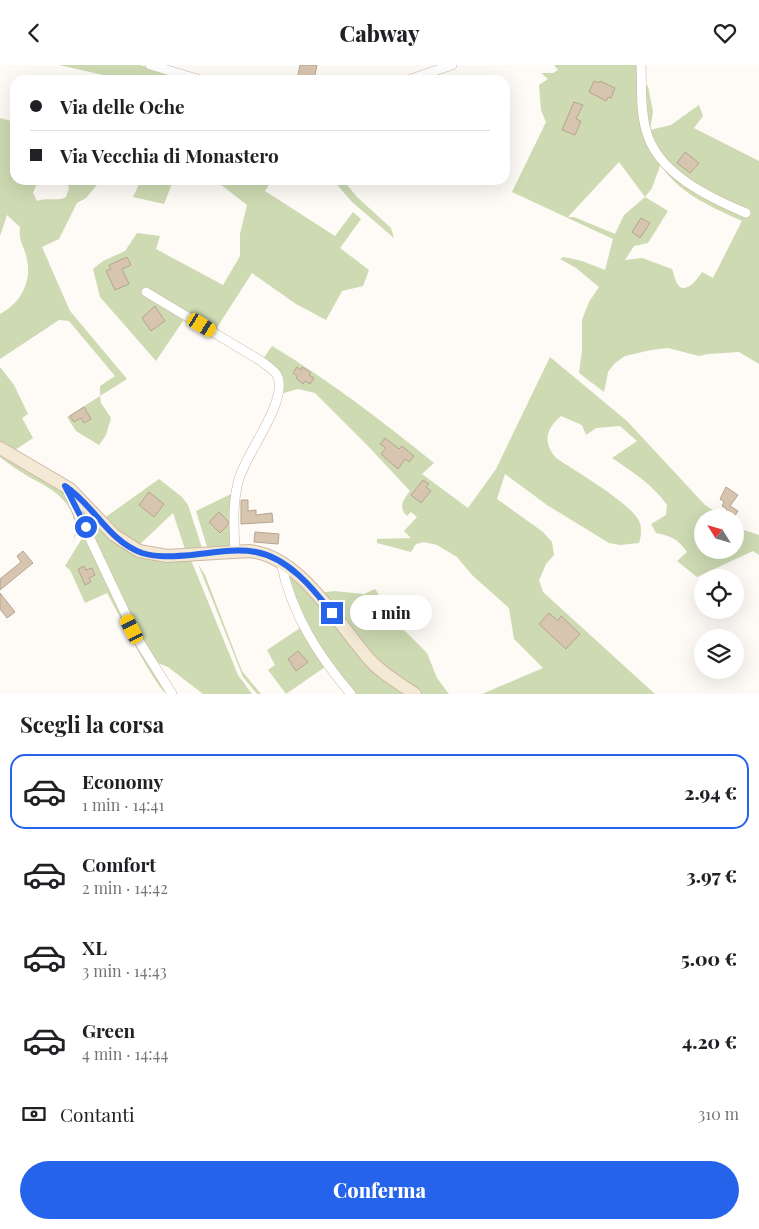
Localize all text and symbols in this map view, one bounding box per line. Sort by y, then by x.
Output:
text: Cabway [340,18,419,48]
icon: back [20,19,48,47]
icon: heart [711,19,739,47]
text: Via delle Oche [60,93,185,119]
text: Via Vecchia di Monastero [60,142,279,168]
car [185,311,218,339]
north arrow [694,509,744,559]
map controls [694,509,744,679]
route start [75,516,97,538]
button: locate [694,569,744,619]
callout: 1 min [350,595,432,631]
route end [321,602,343,624]
text: 1 min [371,602,411,623]
car [118,612,145,646]
button: layers [694,629,744,679]
text: Scegli la corsa [20,709,164,739]
text: Economy [82,768,163,794]
icon: car [22,769,67,814]
text: 2.94 € [684,779,737,805]
text: 1 min · 14:41 [82,794,164,815]
text: Comfort [82,851,156,877]
icon: car [22,852,67,897]
text: 3.97 € [686,862,737,888]
text: 2 min · 14:42 [82,877,168,898]
text: XL [82,934,107,960]
icon: car [22,935,67,980]
text: 5.00 € [681,945,737,971]
text: 3 min · 14:43 [82,960,167,981]
text: Green [82,1017,135,1043]
icon: car [22,1018,67,1063]
text: 4.20 € [682,1028,737,1054]
text: 4 min · 14:44 [82,1043,168,1064]
icon: cash [20,1100,48,1128]
text: Contanti [60,1101,135,1127]
text: 310 m [698,1103,739,1124]
button: Conferma [20,1161,739,1219]

